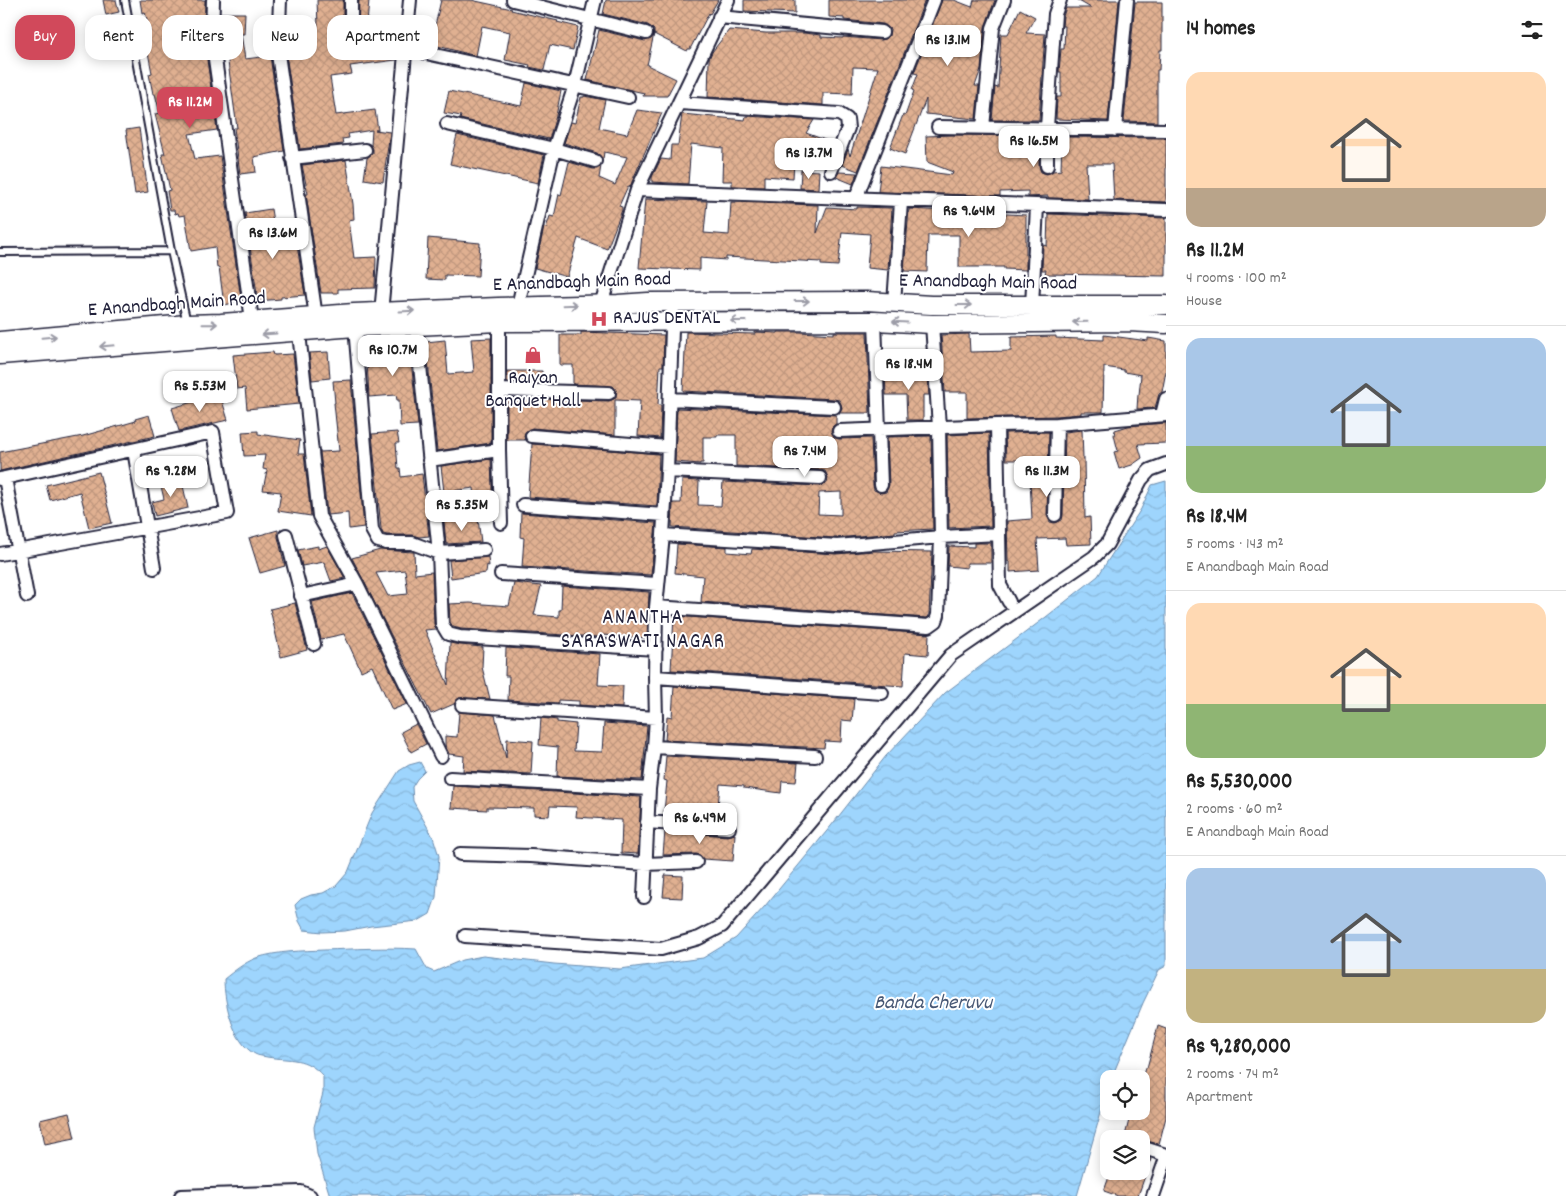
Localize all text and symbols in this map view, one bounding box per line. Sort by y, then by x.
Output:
chip: Buy [15,15,75,60]
chip: Rent [85,15,152,60]
chip: Filters [162,15,243,60]
chip: New [253,15,317,60]
chip: Apartment [327,15,438,60]
text: 14 homes [1186,15,1256,45]
icon: filters [1518,16,1546,44]
pin: Rs 13.1M [896,24,1000,67]
text: Rs 13.1M [926,29,970,52]
pin: Rs 11.2M [138,86,242,129]
text: Rs 11.2M [168,91,212,114]
icon: home [1321,105,1411,195]
pin: Rs 16.5M [982,126,1086,168]
text: Rs 16.5M [1010,130,1058,153]
pin: Rs 13.7M [757,138,861,180]
text: Rs 13.7M [786,142,832,165]
pin: Rs 9.64M [917,196,1021,238]
text: Rs 9.64M [943,200,995,223]
pin: Rs 13.6M [221,218,325,260]
text: Rs 13.6M [249,222,297,245]
text: Rs 11.2M [1186,237,1244,267]
street label: E Anandbagh Main Road [492,266,672,300]
street label: E Anandbagh Main Road [899,267,1077,299]
text: 4 rooms · 100 m² [1186,267,1287,290]
street label: E Anandbagh Main Road [87,285,267,325]
text: House [1186,290,1222,313]
one-way arrow [794,296,810,306]
one-way arrow [562,300,578,309]
one-way arrow [956,300,972,310]
place label: RAJUS DENTAL [613,305,720,333]
one-way arrow [399,307,415,316]
hospital icon: RAJUS DENTAL [589,309,609,329]
one-way arrow [730,316,746,326]
one-way arrow [1072,317,1088,327]
one-way arrow [892,318,908,327]
one-way arrow [202,319,218,328]
one-way arrow [261,329,277,338]
one-way arrow [40,332,56,342]
pin: Rs 10.7M [341,334,445,377]
text: Rs 10.7M [369,339,417,362]
one-way arrow [99,342,115,351]
shop icon: Raiyan Banquet Hall [523,345,543,365]
pin: Rs 18.4M [857,348,961,391]
text: Rs 18.4M [886,353,932,376]
place label: Raiyan Banquet Hall [485,365,581,416]
pin: Rs 5.53M [148,370,252,413]
icon: home [1321,370,1411,460]
text: Rs 5.53M [174,375,226,398]
pin: Rs 7.4M [759,436,851,478]
text: Rs 7.4M [784,440,827,463]
pin: Rs 9.28M [119,456,223,498]
pin: Rs 11.3M [995,456,1099,498]
text: Rs 9.28M [146,460,196,483]
text: Rs 11.3M [1025,460,1069,483]
pin: Rs 5.35M [410,490,514,532]
text: Rs 5.35M [436,494,488,517]
text: Rs 18.4M [1186,503,1247,533]
text: 5 rooms · 143 m² [1186,533,1284,556]
text: E Anandbagh Main Road [1186,556,1329,579]
district label: ANANTHA SARASWATI NAGAR [561,604,725,658]
icon: home [1321,635,1411,725]
text: Rs 5,530,000 [1186,768,1292,798]
text: 2 rooms · 60 m² [1186,798,1283,821]
pin: Rs 6.49M [648,802,752,845]
text: Rs 6.49M [674,807,726,830]
text: E Anandbagh Main Road [1186,821,1329,844]
icon: home [1321,900,1411,990]
water label: Banda Cheruvu [874,989,994,1019]
text: Rs 9,280,000 [1186,1033,1291,1063]
text: 2 rooms · 74 m² [1186,1063,1279,1086]
map controls [1100,1070,1150,1180]
button: locate [1100,1070,1150,1120]
text: Apartment [1186,1086,1253,1109]
button: layers [1100,1130,1150,1180]

